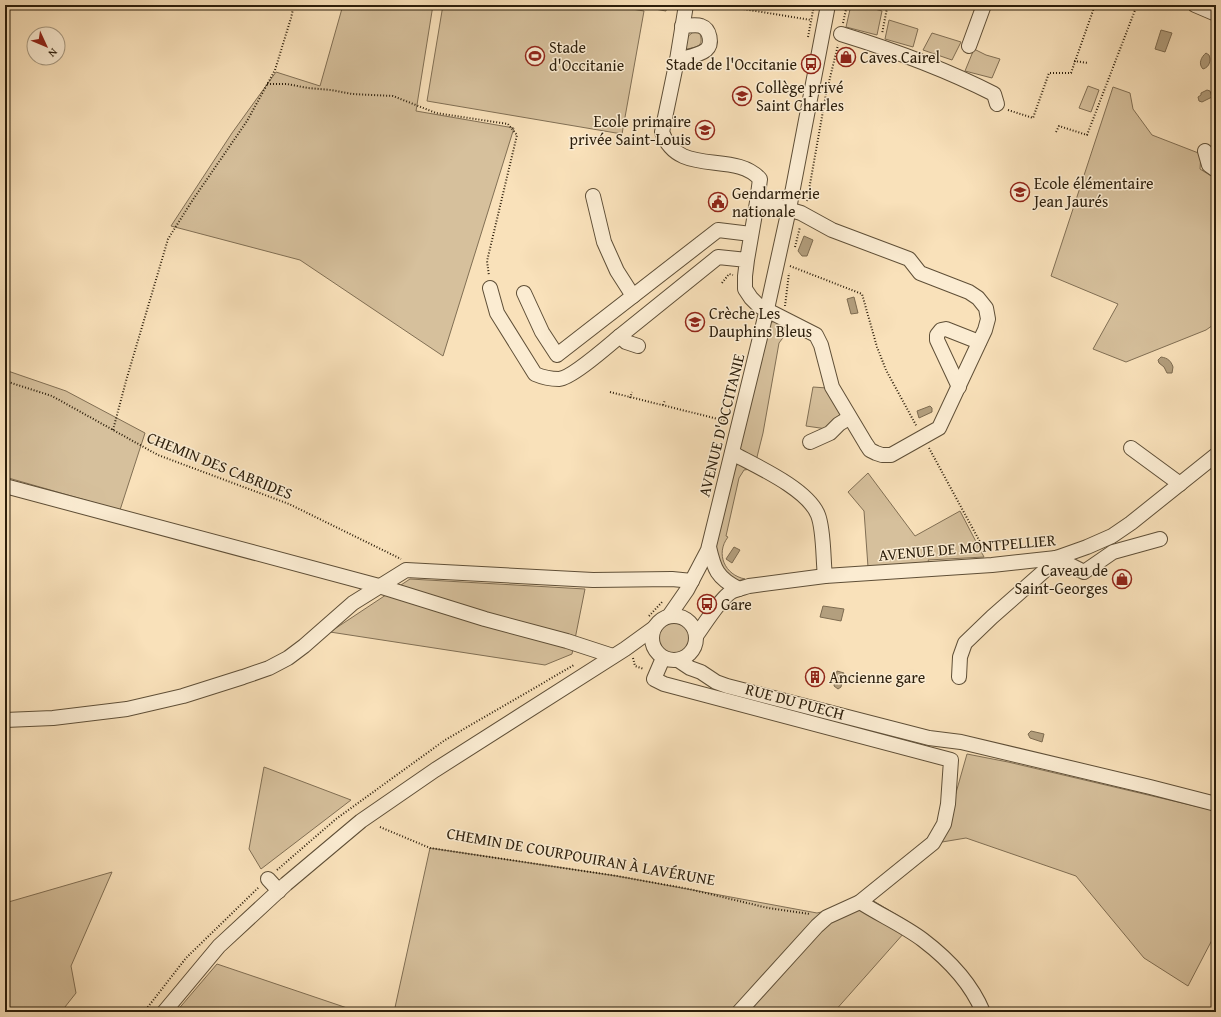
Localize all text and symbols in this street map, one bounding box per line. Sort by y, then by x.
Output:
north arrow [26,26,66,66]
place label: Stade d'Occitanie [549,35,624,77]
text: N [44,45,62,62]
sports icon: Stade d'Occitanie [524,45,546,67]
place label: Caves Cairel [860,45,941,69]
shop icon: Caves Cairel [835,46,857,68]
place label: Stade de l'Occitanie [666,52,797,76]
bus stop icon: Stade de l'Occitanie [800,53,822,75]
place label: Collège privé Saint Charles [756,75,844,117]
school or university icon: Collège privé Saint Charles [731,85,753,107]
place label: Ecole primaire privée Saint-Louis [569,109,691,151]
school or university icon: Ecole primaire privée Saint-Louis [694,119,716,141]
place label: Ecole élémentaire Jean Jaurés [1032,171,1154,213]
place label: Gendarmerie nationale [732,181,820,223]
school or university icon: Ecole élémentaire Jean Jaurés [1009,181,1031,203]
public building icon: Gendarmerie nationale [707,191,729,213]
place label: Crèche Les Dauphins Bleus [709,301,812,343]
school or university icon: Crèche Les Dauphins Bleus [684,311,706,333]
street label: AVENUE D'OCCITANIE [692,351,750,499]
street label: CHEMIN DES CABRIDES [143,425,297,505]
street label: AVENUE DE MONTPELLIER [877,527,1057,567]
place label: Caveau de Saint-Georges [1014,558,1108,600]
shop icon: Caveau de Saint-Georges [1111,568,1133,590]
place label: Gare [721,592,752,616]
bus stop icon: Gare [696,593,718,615]
place label: Ancienne gare [829,665,925,689]
building icon: Ancienne gare [804,666,826,688]
street label: RUE DU PUECH [743,676,848,726]
street label: CHEMIN DE COURPOUIRAN À LAVÉRUNE [445,821,717,891]

